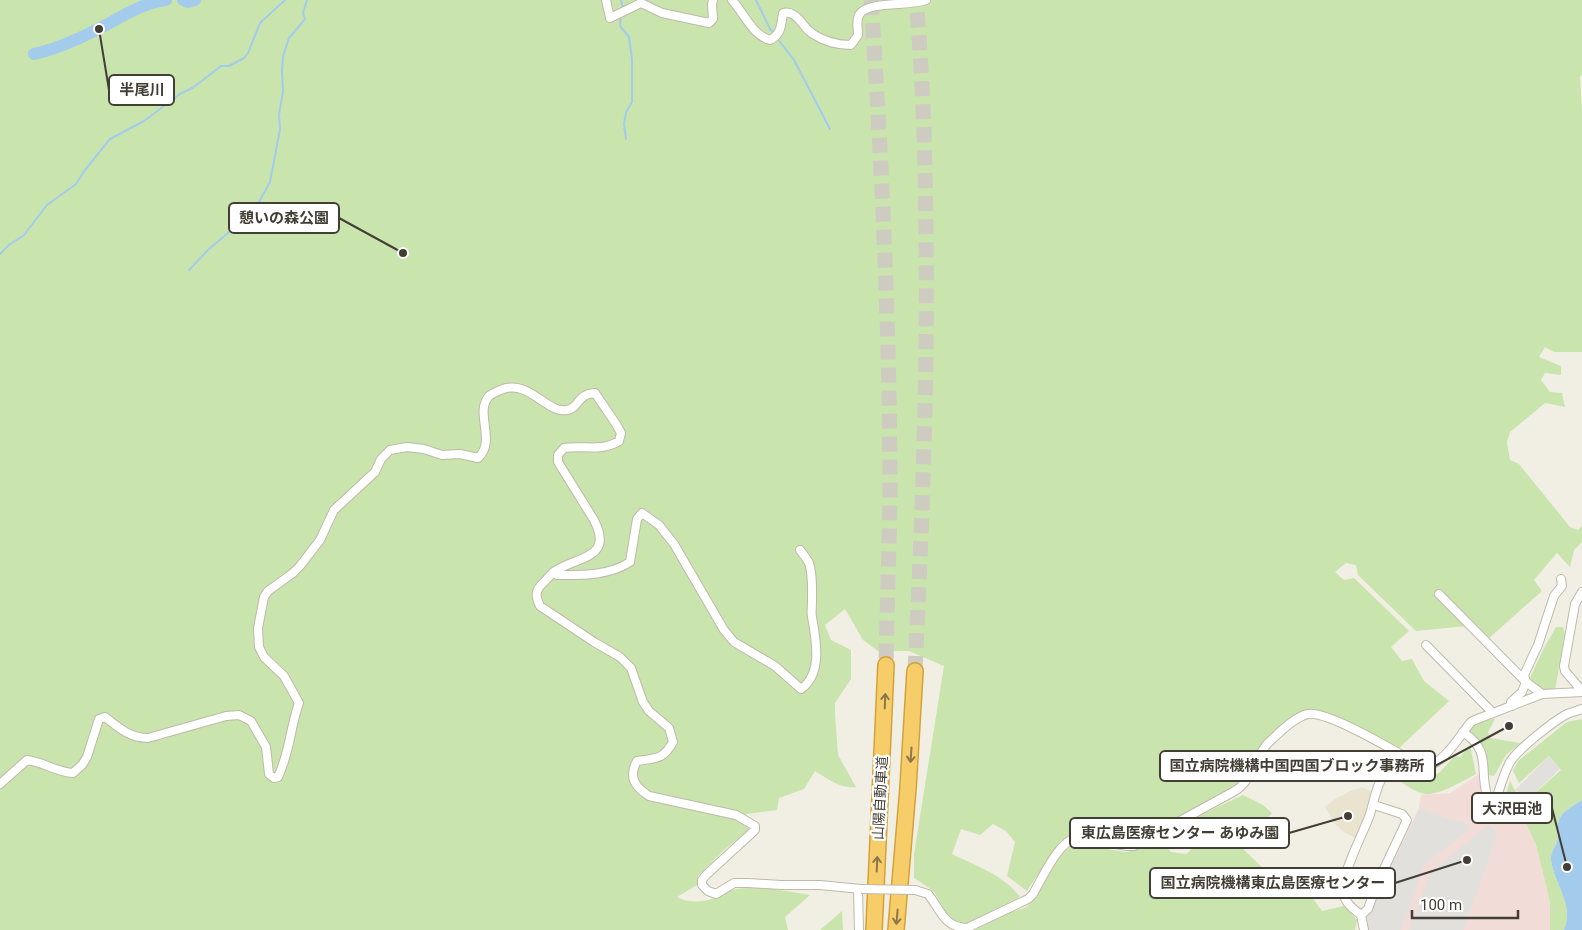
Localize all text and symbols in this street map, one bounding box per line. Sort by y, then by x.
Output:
callout: 半尾川 [109,75,174,105]
text: 半尾川 [119,81,165,99]
callout: 憩いの森公園 [229,203,339,233]
text: 憩いの森公園 [239,209,329,227]
one-way arrow [880,694,889,710]
one-way arrow [906,746,915,762]
callout: 国立病院機構中国四国ブロック事務所 [1160,751,1435,781]
street label: 山陽自動車道 [870,756,890,840]
text: 国立病院機構中国四国ブロック事務所 [1169,757,1425,775]
callout: 大沢田池 [1472,793,1552,823]
text: 大沢田池 [1482,800,1542,818]
callout: 東広島医療センター あゆみ園 [1070,818,1289,848]
text: 東広島医療センター あゆみ園 [1081,824,1279,842]
one-way arrow [873,856,882,872]
callout: 国立病院機構東広島医療センター [1150,868,1395,898]
text: 国立病院機構東広島医療センター [1160,874,1386,892]
scale bar [1412,888,1518,920]
text: 100 m [1420,896,1462,914]
one-way arrow [893,908,902,924]

